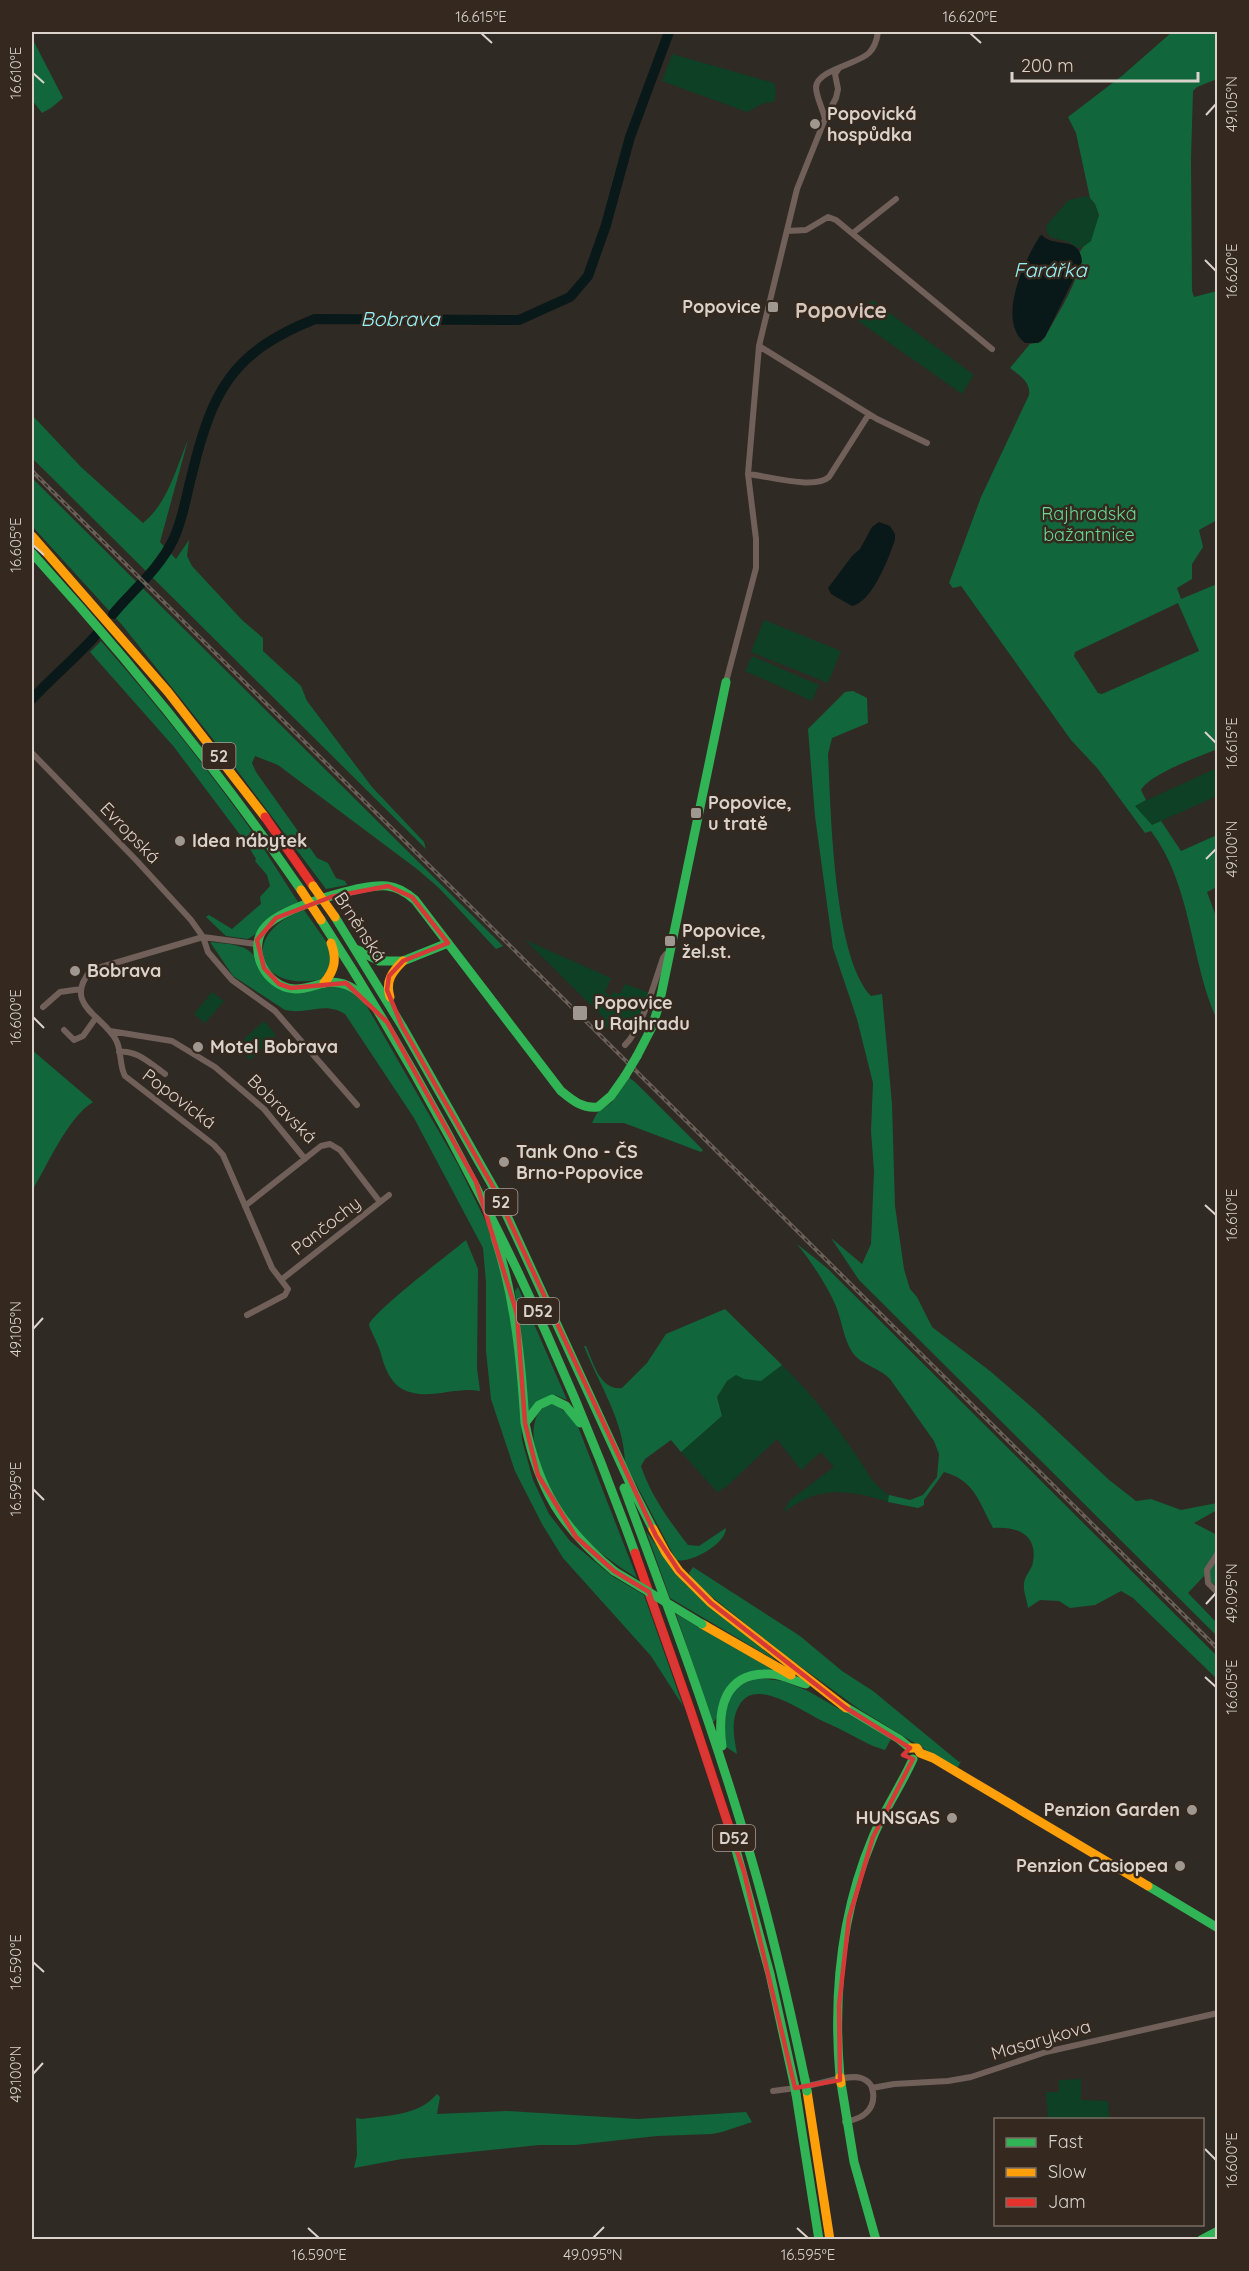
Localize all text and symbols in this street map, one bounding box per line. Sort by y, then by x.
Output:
text: 16.615°E [455,7,507,26]
text: 16.620°E [942,7,998,26]
scale bar [1012,45,1198,83]
text: 16.610°E [6,47,25,99]
text: 200 m [1021,54,1074,77]
text: 49.105°N [1222,76,1241,132]
place label: Popovická hospůdka [827,102,917,146]
marker: Popovická hospůdka [808,117,822,131]
text: 16.620°E [1222,243,1241,299]
water label: Farářka [1013,257,1088,282]
place label: Popovice [682,295,761,318]
district label: Popovice [795,297,887,323]
marker: Popovice [766,300,780,314]
water label: Bobrava [360,306,441,331]
park label: Rajhradská bažantnice [1041,502,1137,546]
text: 16.605°E [6,517,25,573]
text: 16.615°E [1222,717,1241,769]
road number: 52 [202,743,236,769]
place label: Popovice, u tratě [708,791,792,835]
street label: Evropská [95,797,165,868]
marker: Popovice, u tratě [689,806,703,820]
text: 49.100°N [1222,821,1241,877]
place label: Idea nábytek [192,829,307,852]
marker: Idea nábytek [173,834,187,848]
street label: Brněnská [329,888,391,966]
place label: Popovice, žel.st. [682,919,766,963]
marker: Popovice, žel.st. [663,934,677,948]
place label: Bobrava [87,959,161,982]
marker: Bobrava [68,964,82,978]
text: 16.600°E [6,989,25,1045]
place label: Popovice u Rajhradu [594,991,690,1035]
marker: Popovice u Rajhradu [571,1004,589,1022]
place label: Motel Bobrava [210,1035,338,1058]
marker: Motel Bobrava [191,1040,205,1054]
street label: Popovická [138,1063,221,1134]
street label: Bobravská [243,1069,322,1148]
place label: Tank Ono - ČS Brno-Popovice [516,1140,643,1184]
marker: Tank Ono - ČS Brno-Popovice [497,1155,511,1169]
road number: 52 [484,1189,518,1215]
text: 16.610°E [1222,1189,1241,1241]
street label: Pančochy [286,1191,365,1260]
road number: D52 [517,1298,559,1324]
text: 49.105°N [6,1301,25,1357]
text: 16.595°E [6,1462,25,1516]
text: 49.095°N [1222,1563,1241,1623]
text: 16.605°E [1222,1659,1241,1715]
place label: Penzion Garden [1044,1798,1180,1821]
marker: Penzion Garden [1185,1803,1199,1817]
place label: HUNSGAS [856,1806,940,1829]
marker: HUNSGAS [945,1811,959,1825]
road number: D52 [713,1825,755,1851]
place label: Penzion Casiopea [1016,1854,1168,1877]
marker: Penzion Casiopea [1173,1859,1187,1873]
text: 16.590°E [6,1934,25,1990]
street label: Masarykova [988,2014,1093,2065]
text: 49.100°N [6,2046,25,2102]
legend [994,2118,1204,2226]
text: Fast [1048,2130,1083,2153]
text: 16.600°E [1222,2132,1241,2188]
text: Slow [1048,2160,1086,2183]
text: Jam [1048,2190,1086,2213]
text: 16.590°E [291,2245,347,2264]
text: 49.095°N [563,2245,623,2264]
text: 16.595°E [781,2245,835,2264]

